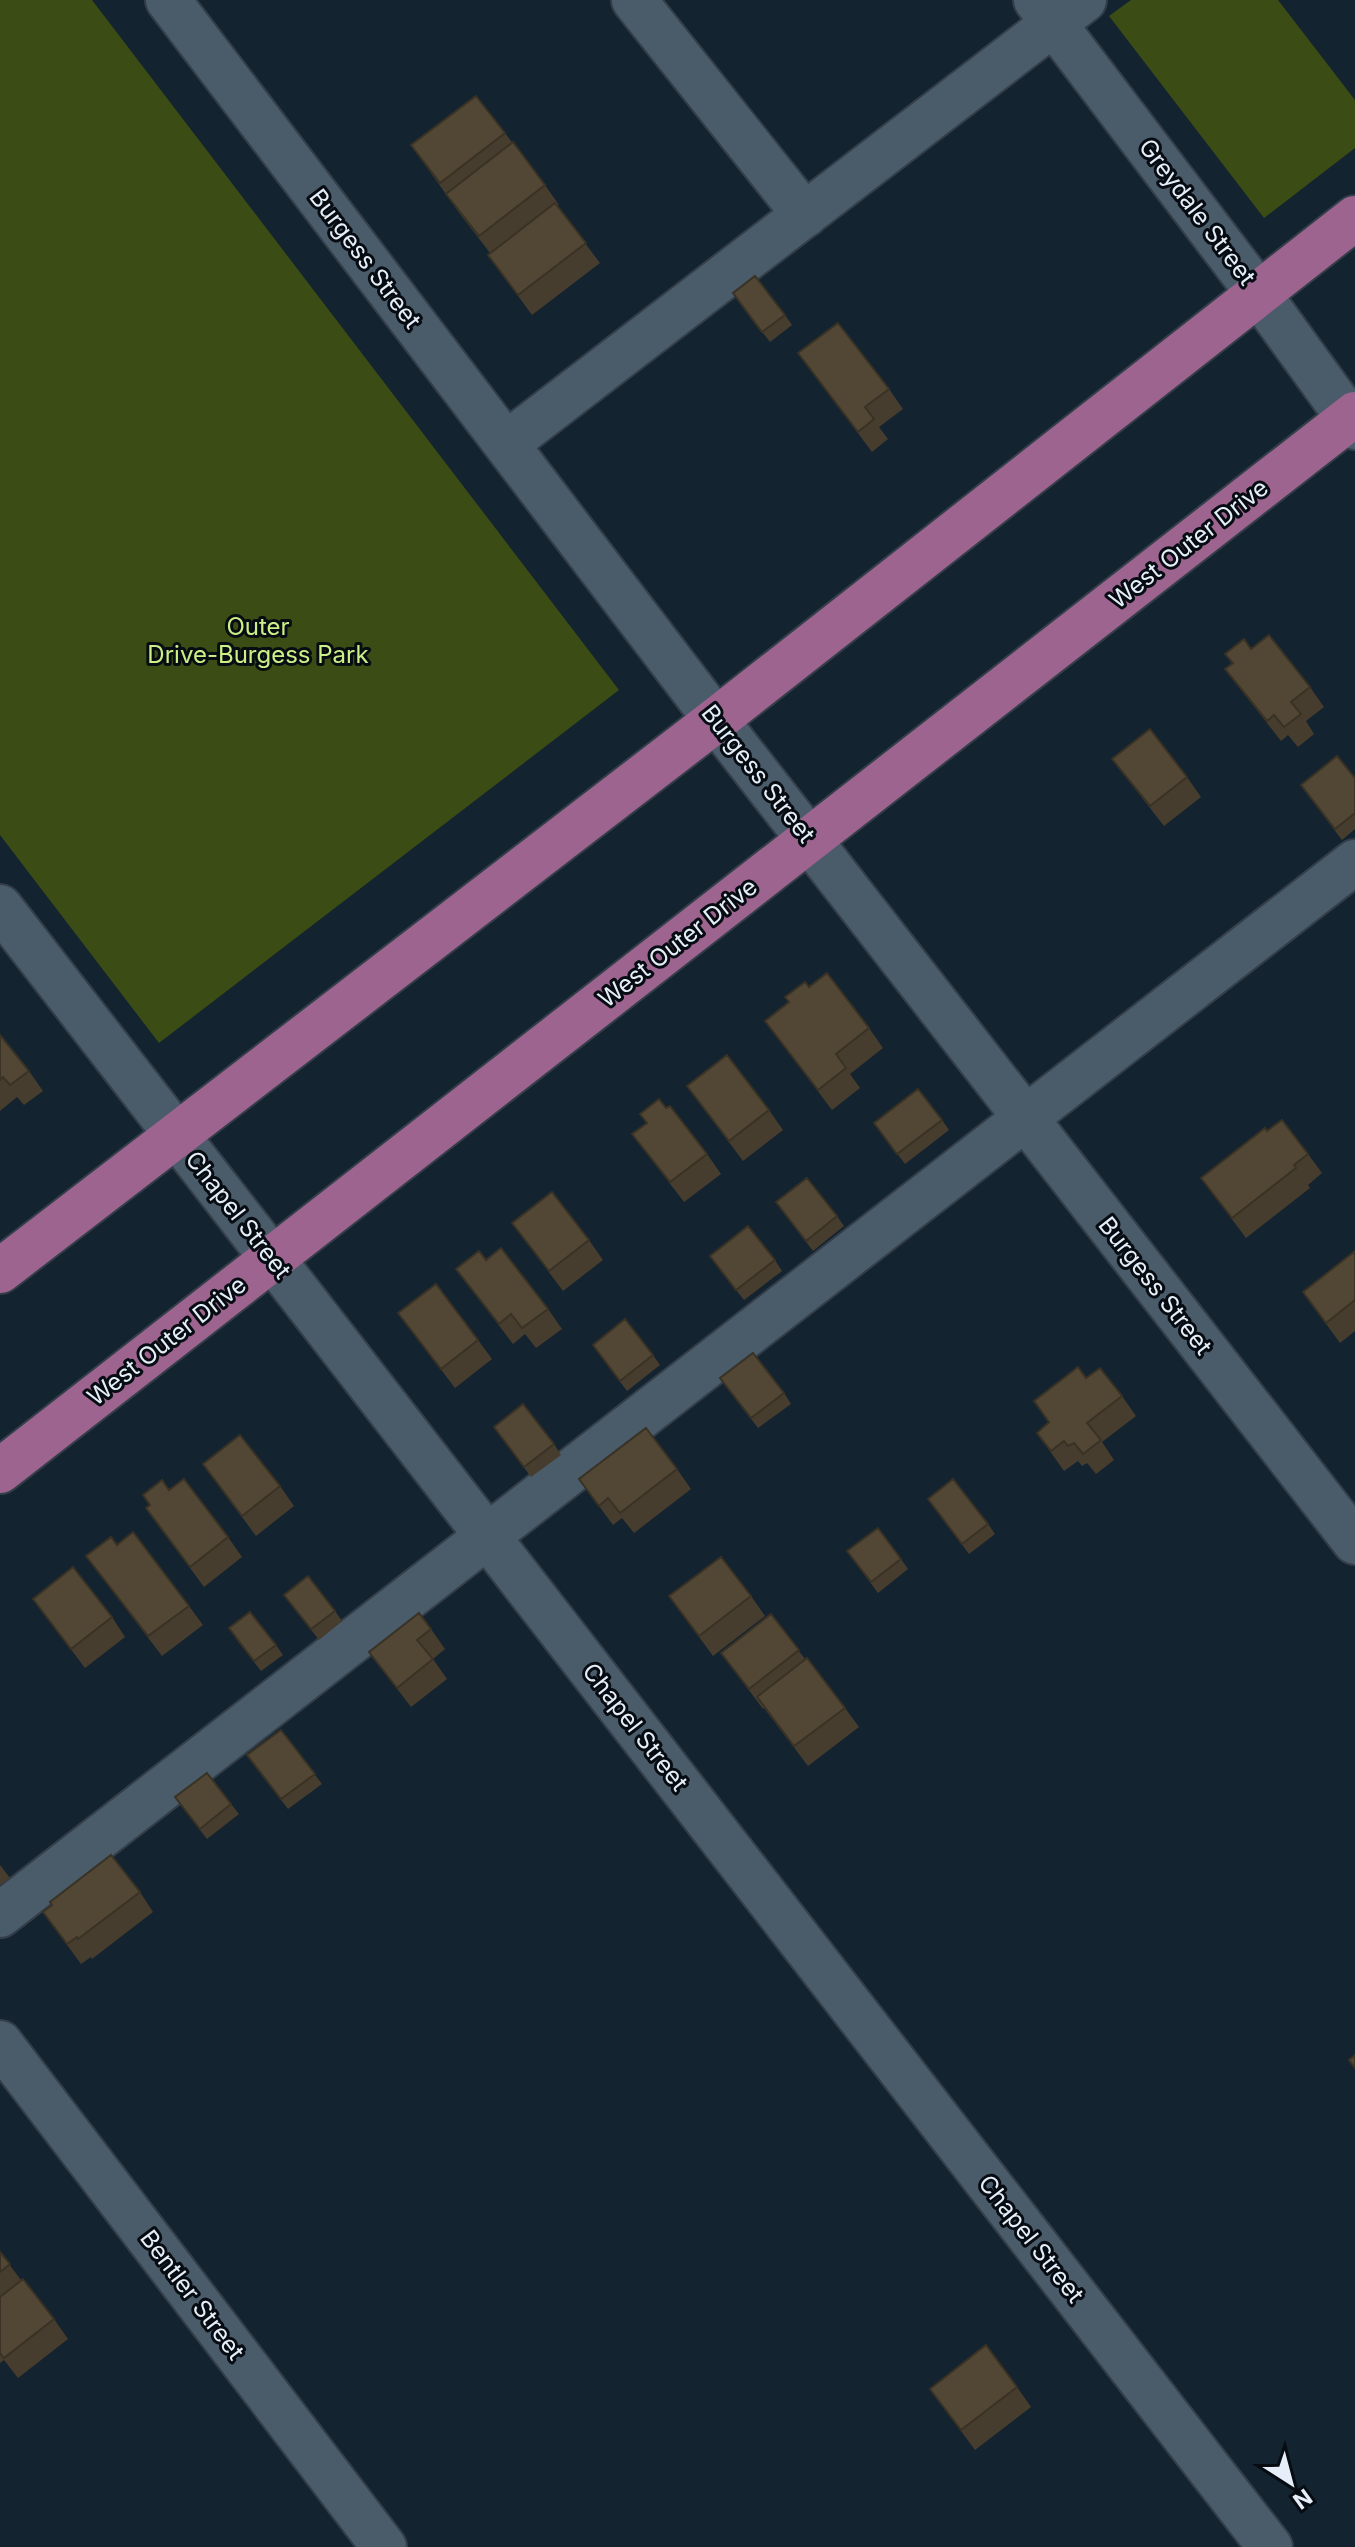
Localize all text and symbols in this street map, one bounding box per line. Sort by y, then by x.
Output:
street label: Greydale Street [1133,133,1262,291]
street label: Burgess Street [304,183,427,334]
street label: West Outer Drive [1104,473,1274,615]
park label: Outer Drive-Burgess Park [147,612,369,669]
street label: Burgess Street [696,699,821,849]
street label: West Outer Drive [593,872,763,1014]
street label: Chapel Street [180,1145,297,1284]
street label: Burgess Street [1093,1211,1218,1361]
street label: West Outer Drive [82,1270,252,1412]
street label: Chapel Street [577,1657,694,1796]
street label: Chapel Street [973,2169,1090,2308]
street label: Bentler Street [134,2224,251,2365]
north arrow [1251,2443,1331,2523]
text: N [1288,2484,1317,2515]

